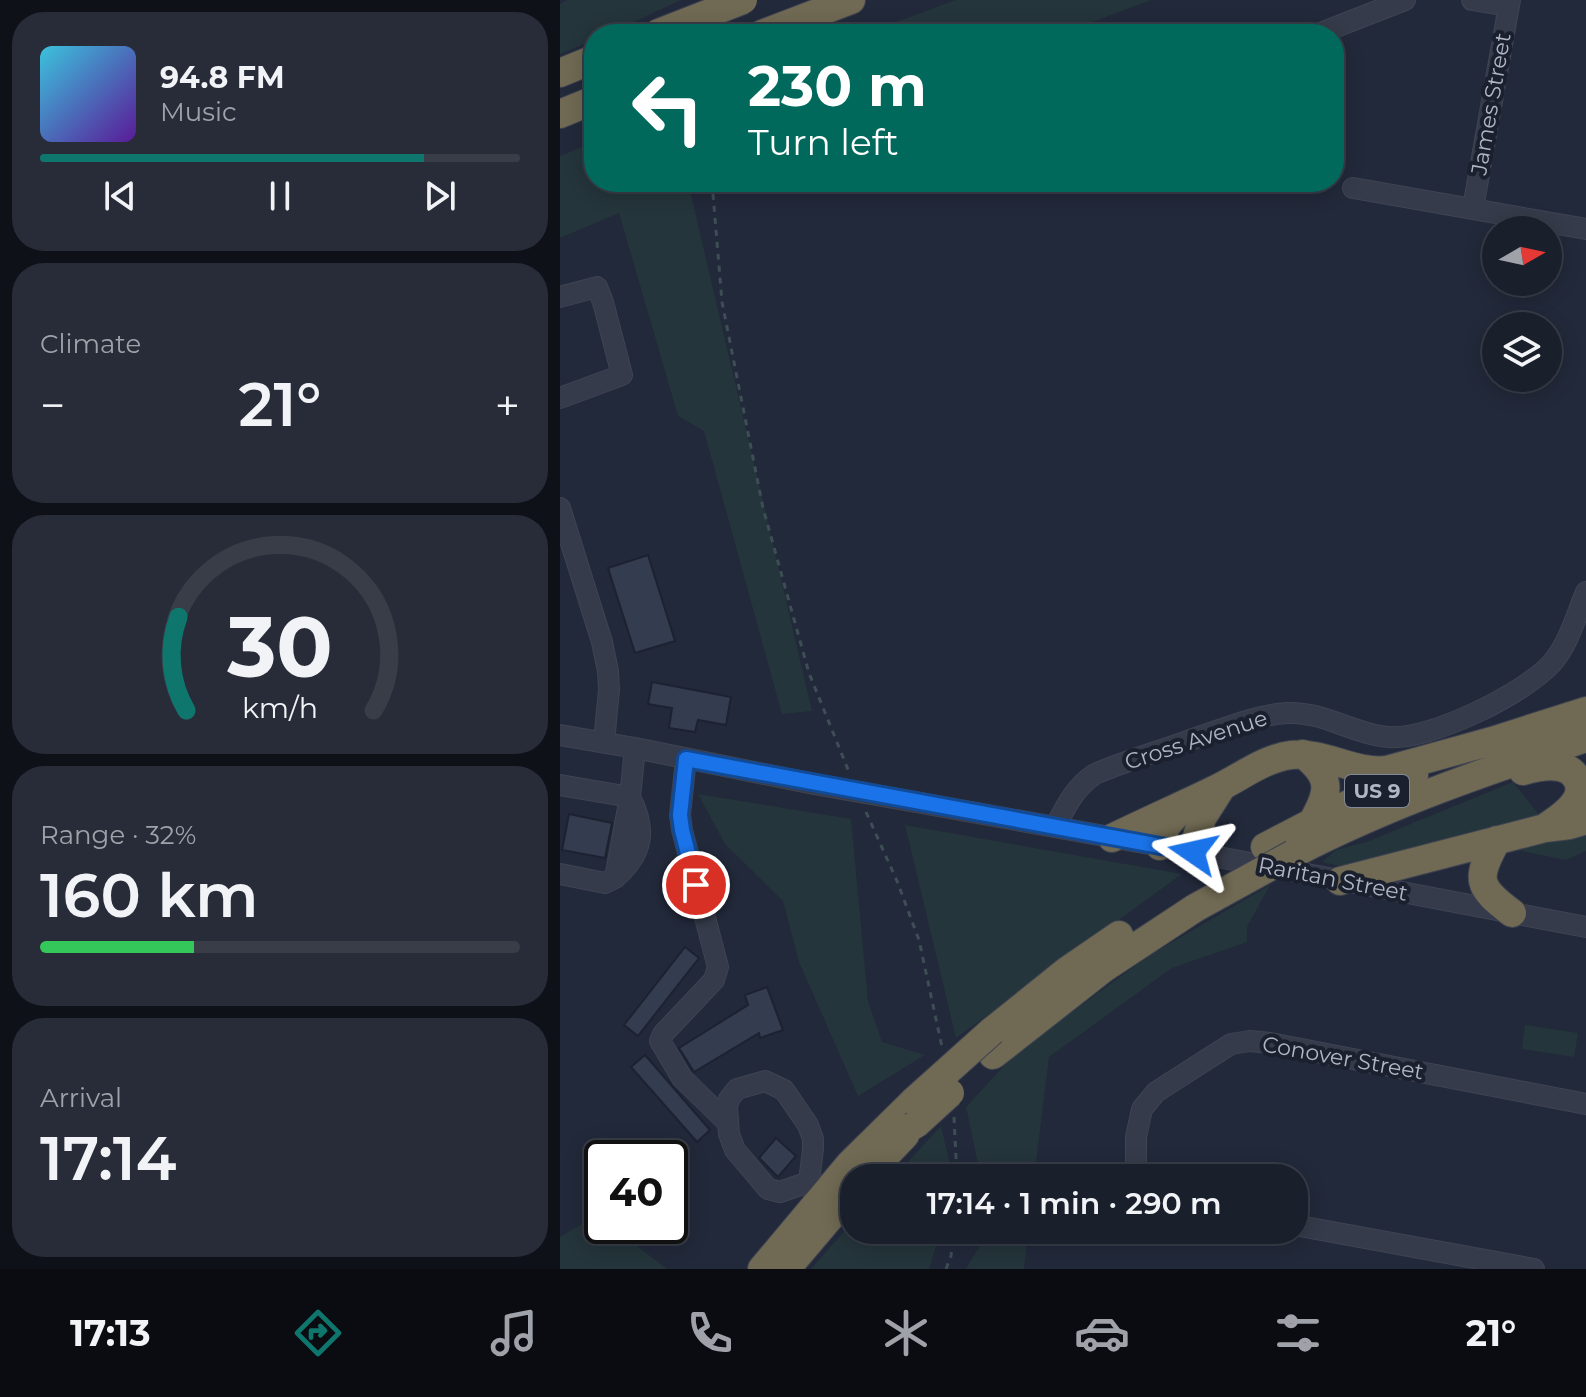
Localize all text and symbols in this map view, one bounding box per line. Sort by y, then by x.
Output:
street label: James Street [1465,31,1517,178]
text: 230 m [748,52,927,120]
icon: left [616,56,720,160]
text: 94.8 FM [160,59,285,96]
text: Music [160,96,237,128]
text: Turn left [748,120,899,164]
icon: previous [98,174,142,218]
icon: pause [258,174,302,218]
icon: next [418,174,462,218]
north arrow [1482,216,1562,296]
map controls [1482,216,1562,392]
button: layers [1482,312,1562,392]
text: Climate [40,328,141,360]
text: 21° [239,368,321,441]
text: − [40,378,65,432]
text: + [495,378,520,432]
text: 30 [226,595,333,697]
text: km/h [242,690,318,725]
street label: Cross Avenue [1121,704,1271,776]
road number: US 9 [1345,775,1409,807]
position arrow [1151,810,1235,894]
text: Range · 32% [40,819,196,851]
pin [662,851,730,919]
street label: Raritan Street [1256,851,1410,907]
text: 160 km [40,859,258,932]
icon: arrive [674,863,718,907]
street label: Conover Street [1260,1031,1426,1085]
text: Arrival [40,1082,122,1114]
text: 17:14 [40,1122,176,1195]
speed limit sign: 40 [584,1140,688,1244]
text: 17:14 · 1 min · 290 m [926,1185,1222,1222]
icon: directions [290,1305,346,1361]
icon: music [486,1305,542,1361]
icon: phone [682,1305,738,1361]
icon: climate [878,1305,934,1361]
icon: car [1074,1305,1130,1361]
icon: filters [1270,1305,1326,1361]
text: 17:13 [70,1311,151,1355]
text: 21° [1466,1311,1516,1355]

